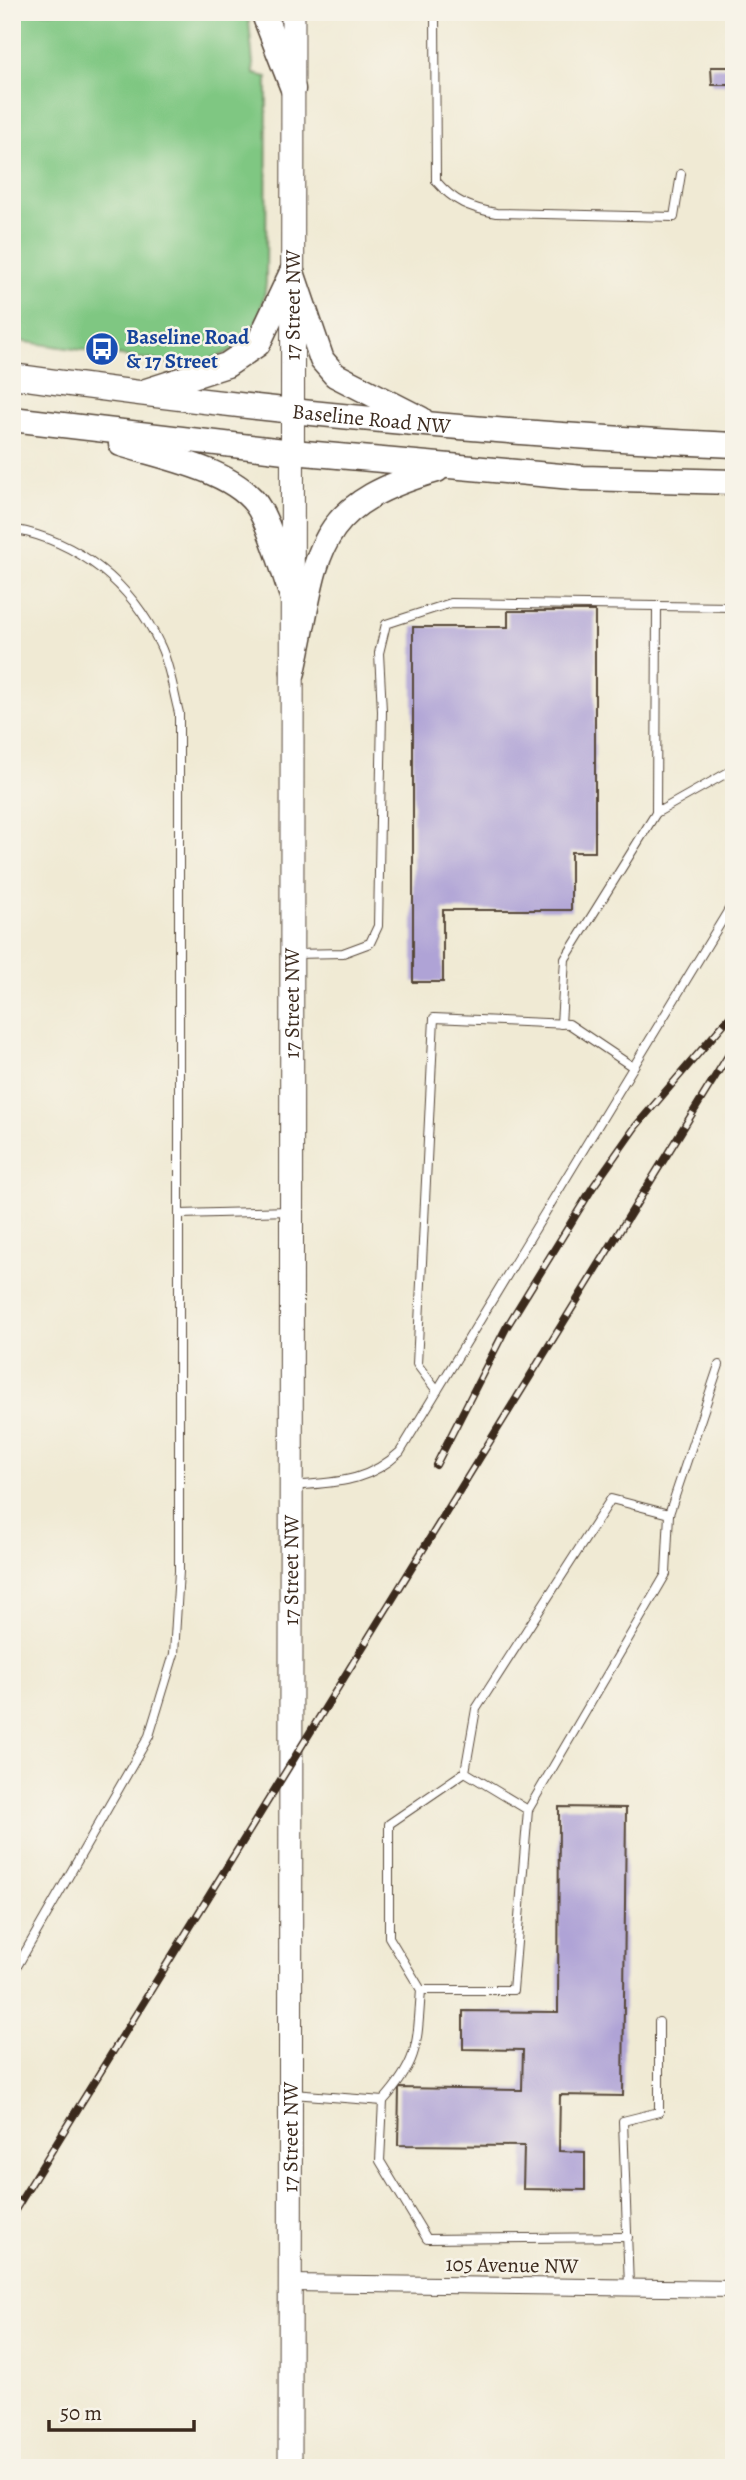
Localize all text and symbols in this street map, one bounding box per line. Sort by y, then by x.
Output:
street label: 17 Street NW [279,249,307,360]
place label: Baseline Road & 17 Street [126,323,250,375]
bus stop icon: Baseline Road & 17 Street [83,330,121,368]
street label: Baseline Road NW [291,397,452,440]
street label: 17 Street NW [278,947,306,1058]
street label: 17 Street NW [277,1514,305,1625]
street label: 17 Street NW [276,2081,304,2192]
street label: 105 Avenue NW [445,2250,579,2280]
scale bar [49,2389,194,2433]
text: 50 m [60,2399,102,2427]

